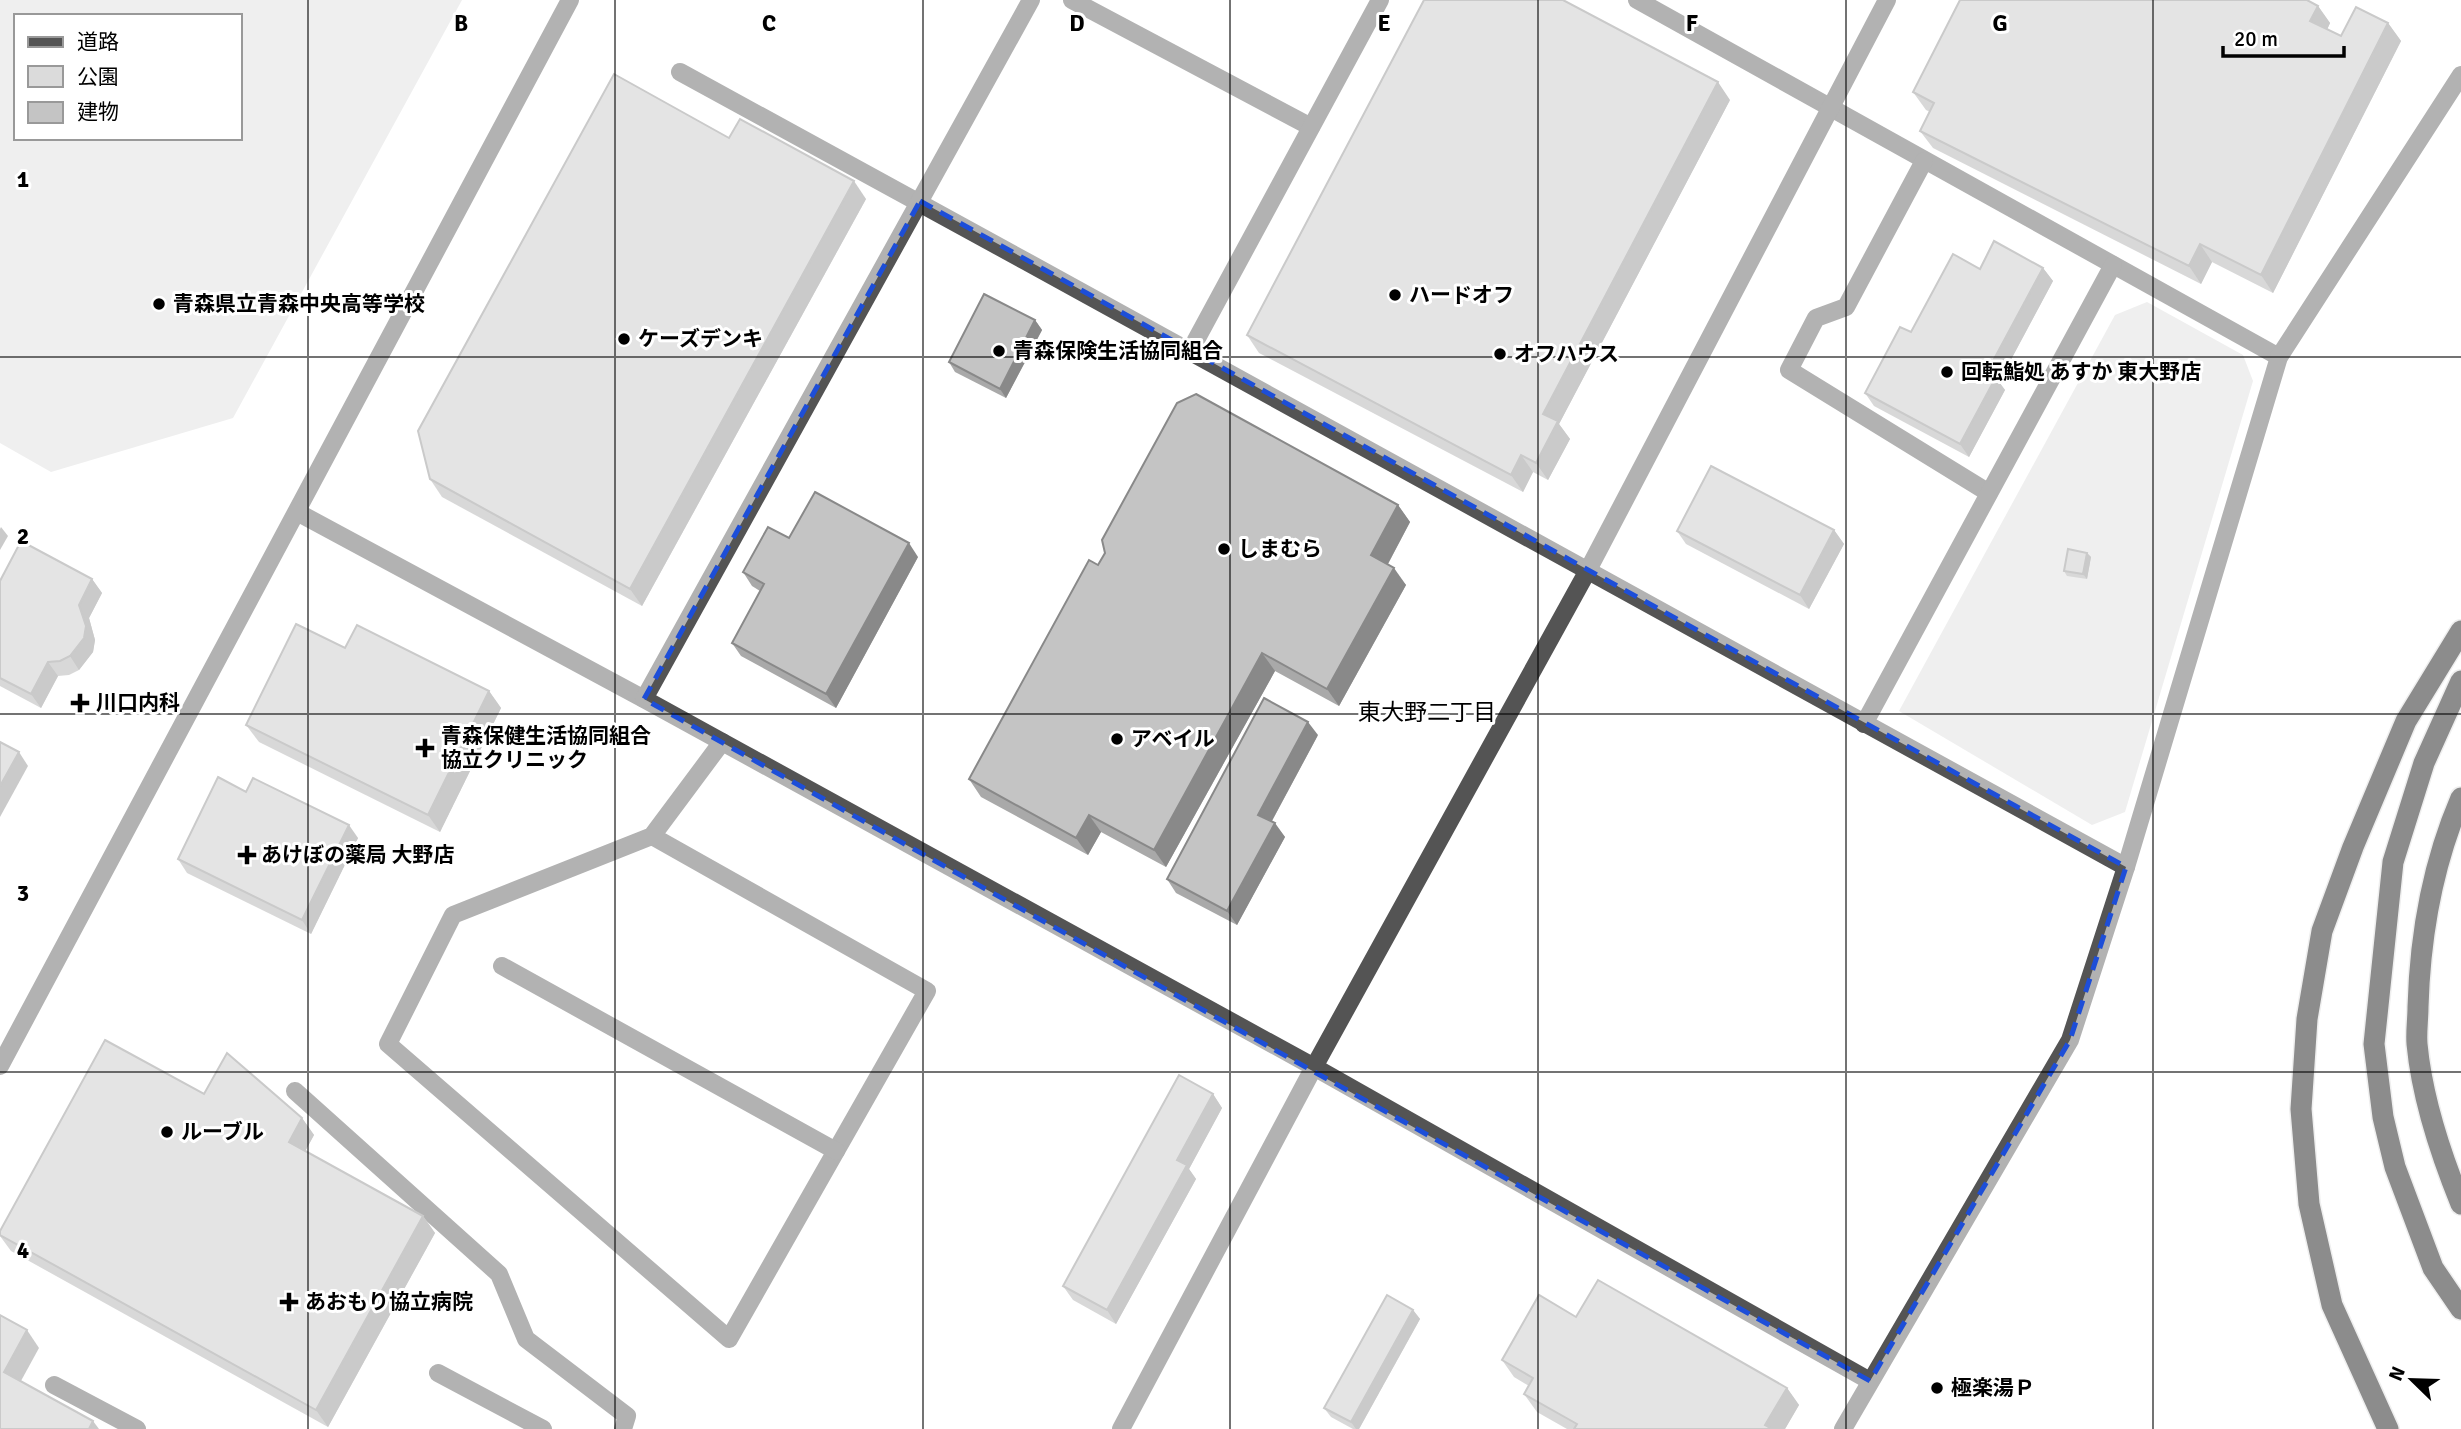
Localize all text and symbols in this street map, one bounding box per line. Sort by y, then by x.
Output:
text: B [454,9,468,38]
text: C [762,9,776,38]
text: D [1069,9,1085,38]
text: E [1377,9,1391,38]
text: F [1686,9,1698,38]
text: G [1992,9,2008,38]
legend [14,14,242,140]
scale bar [2223,14,2344,58]
text: 20 m [2234,26,2278,52]
text: 道路 [77,29,119,55]
text: 公園 [77,64,119,90]
text: 建物 [77,99,119,125]
text: 1 [17,165,29,194]
place label: ハードオフ [1409,282,1514,308]
marker: ハードオフ [1387,287,1403,303]
place label: 青森県立青森中央高等学校 [173,291,425,317]
marker: 青森県立青森中央高等学校 [151,296,167,312]
place label: ケーズデンキ [638,326,763,352]
marker: ケーズデンキ [616,331,632,347]
place label: 青森保険生活協同組合 [1013,338,1223,364]
place label: オフハウス [1514,341,1619,367]
marker: 青森保険生活協同組合 [991,343,1007,359]
marker: オフハウス [1492,346,1508,362]
place label: 回転鮨処 あすか 東大野店 [1961,359,2201,385]
marker: 回転鮨処 あすか 東大野店 [1939,364,1955,380]
text: 2 [17,522,29,551]
place label: しまむら [1238,536,1322,562]
marker: しまむら [1216,541,1232,557]
place label: 川口内科 [96,690,180,716]
marker: 川口内科 [70,693,90,713]
district label: 東大野二丁目 [1358,698,1496,727]
place label: 青森保健生活協同組合 協立クリニック [441,723,651,773]
place label: アベイル [1131,726,1215,752]
marker: アベイル [1109,731,1125,747]
marker: 青森保健生活協同組合 協立クリニック [415,738,435,758]
place label: あけぼの薬局 大野店 [261,842,455,868]
marker: あけぼの薬局 大野店 [239,847,255,863]
text: 3 [17,879,29,908]
place label: ルーブル [181,1119,264,1145]
marker: ルーブル [159,1124,175,1140]
text: 4 [17,1236,29,1265]
place label: あおもり協立病院 [305,1289,473,1315]
marker: あおもり協立病院 [279,1292,299,1312]
north arrow [2377,1345,2447,1415]
text: N [2384,1363,2411,1385]
place label: 極楽湯Ｐ [1951,1375,2035,1401]
marker: 極楽湯Ｐ [1929,1380,1945,1396]

